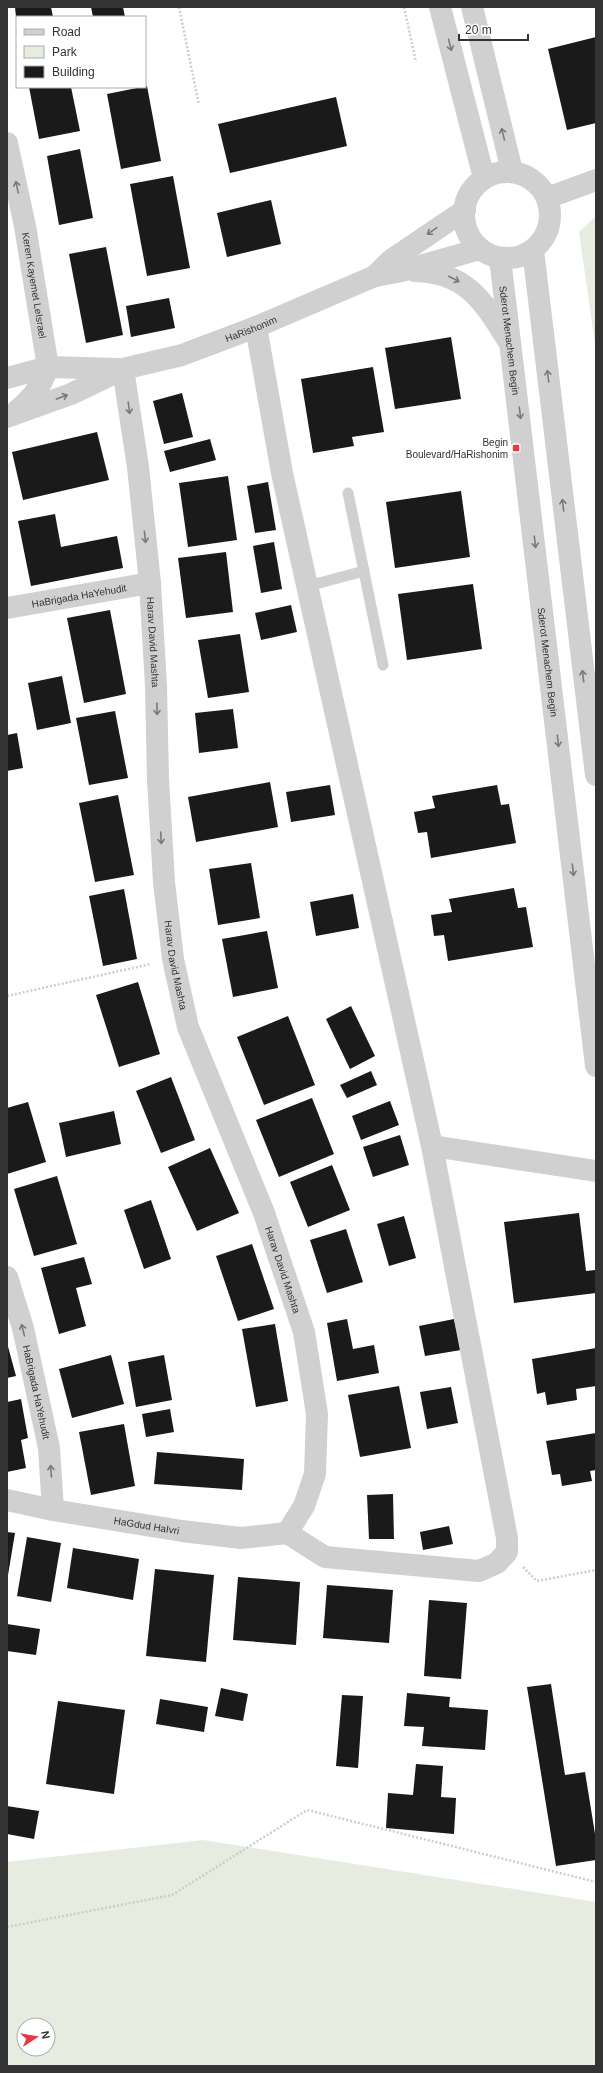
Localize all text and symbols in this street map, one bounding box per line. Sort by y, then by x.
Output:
legend [16,16,146,88]
scale bar [459,16,528,42]
text: 20 m [465,23,492,37]
text: Road [52,25,81,39]
one-way arrow [447,38,454,51]
text: Park [52,45,78,59]
text: Building [52,65,95,79]
one-way arrow [498,127,506,140]
one-way arrow [12,181,20,194]
one-way arrow [427,227,438,235]
street label: Keren Kayemet LeIsrael [21,231,49,339]
one-way arrow [448,276,460,284]
street label: Sderot Menachem Begin [498,285,522,396]
street label: HaRishonim [223,313,278,344]
one-way arrow [545,370,552,383]
one-way arrow [55,392,67,400]
one-way arrow [125,401,133,414]
one-way arrow [516,406,523,419]
place label: Begin Boulevard/HaRishonim [406,437,508,460]
marker: Begin Boulevard/HaRishonim [511,443,521,453]
one-way arrow [560,499,567,512]
one-way arrow [141,530,149,543]
one-way arrow [531,535,538,548]
street label: HaBrigada HaYehudit [31,582,127,609]
street label: Harav David Mashta [145,597,162,688]
street label: Sderot Menachem Begin [536,607,560,717]
one-way arrow [579,670,587,683]
one-way arrow [153,702,161,715]
one-way arrow [554,734,562,747]
one-way arrow [158,831,165,844]
one-way arrow [569,863,577,876]
street label: Harav David Mashta [163,920,190,1011]
street label: Harav David Mashta [263,1225,303,1315]
one-way arrow [19,1324,27,1337]
street label: HaBrigada HaYehudit [21,1344,52,1440]
one-way arrow [47,1465,54,1478]
street label: HaGdud HaIvri [113,1515,180,1536]
north arrow [16,2017,56,2057]
text: N [39,2030,52,2040]

